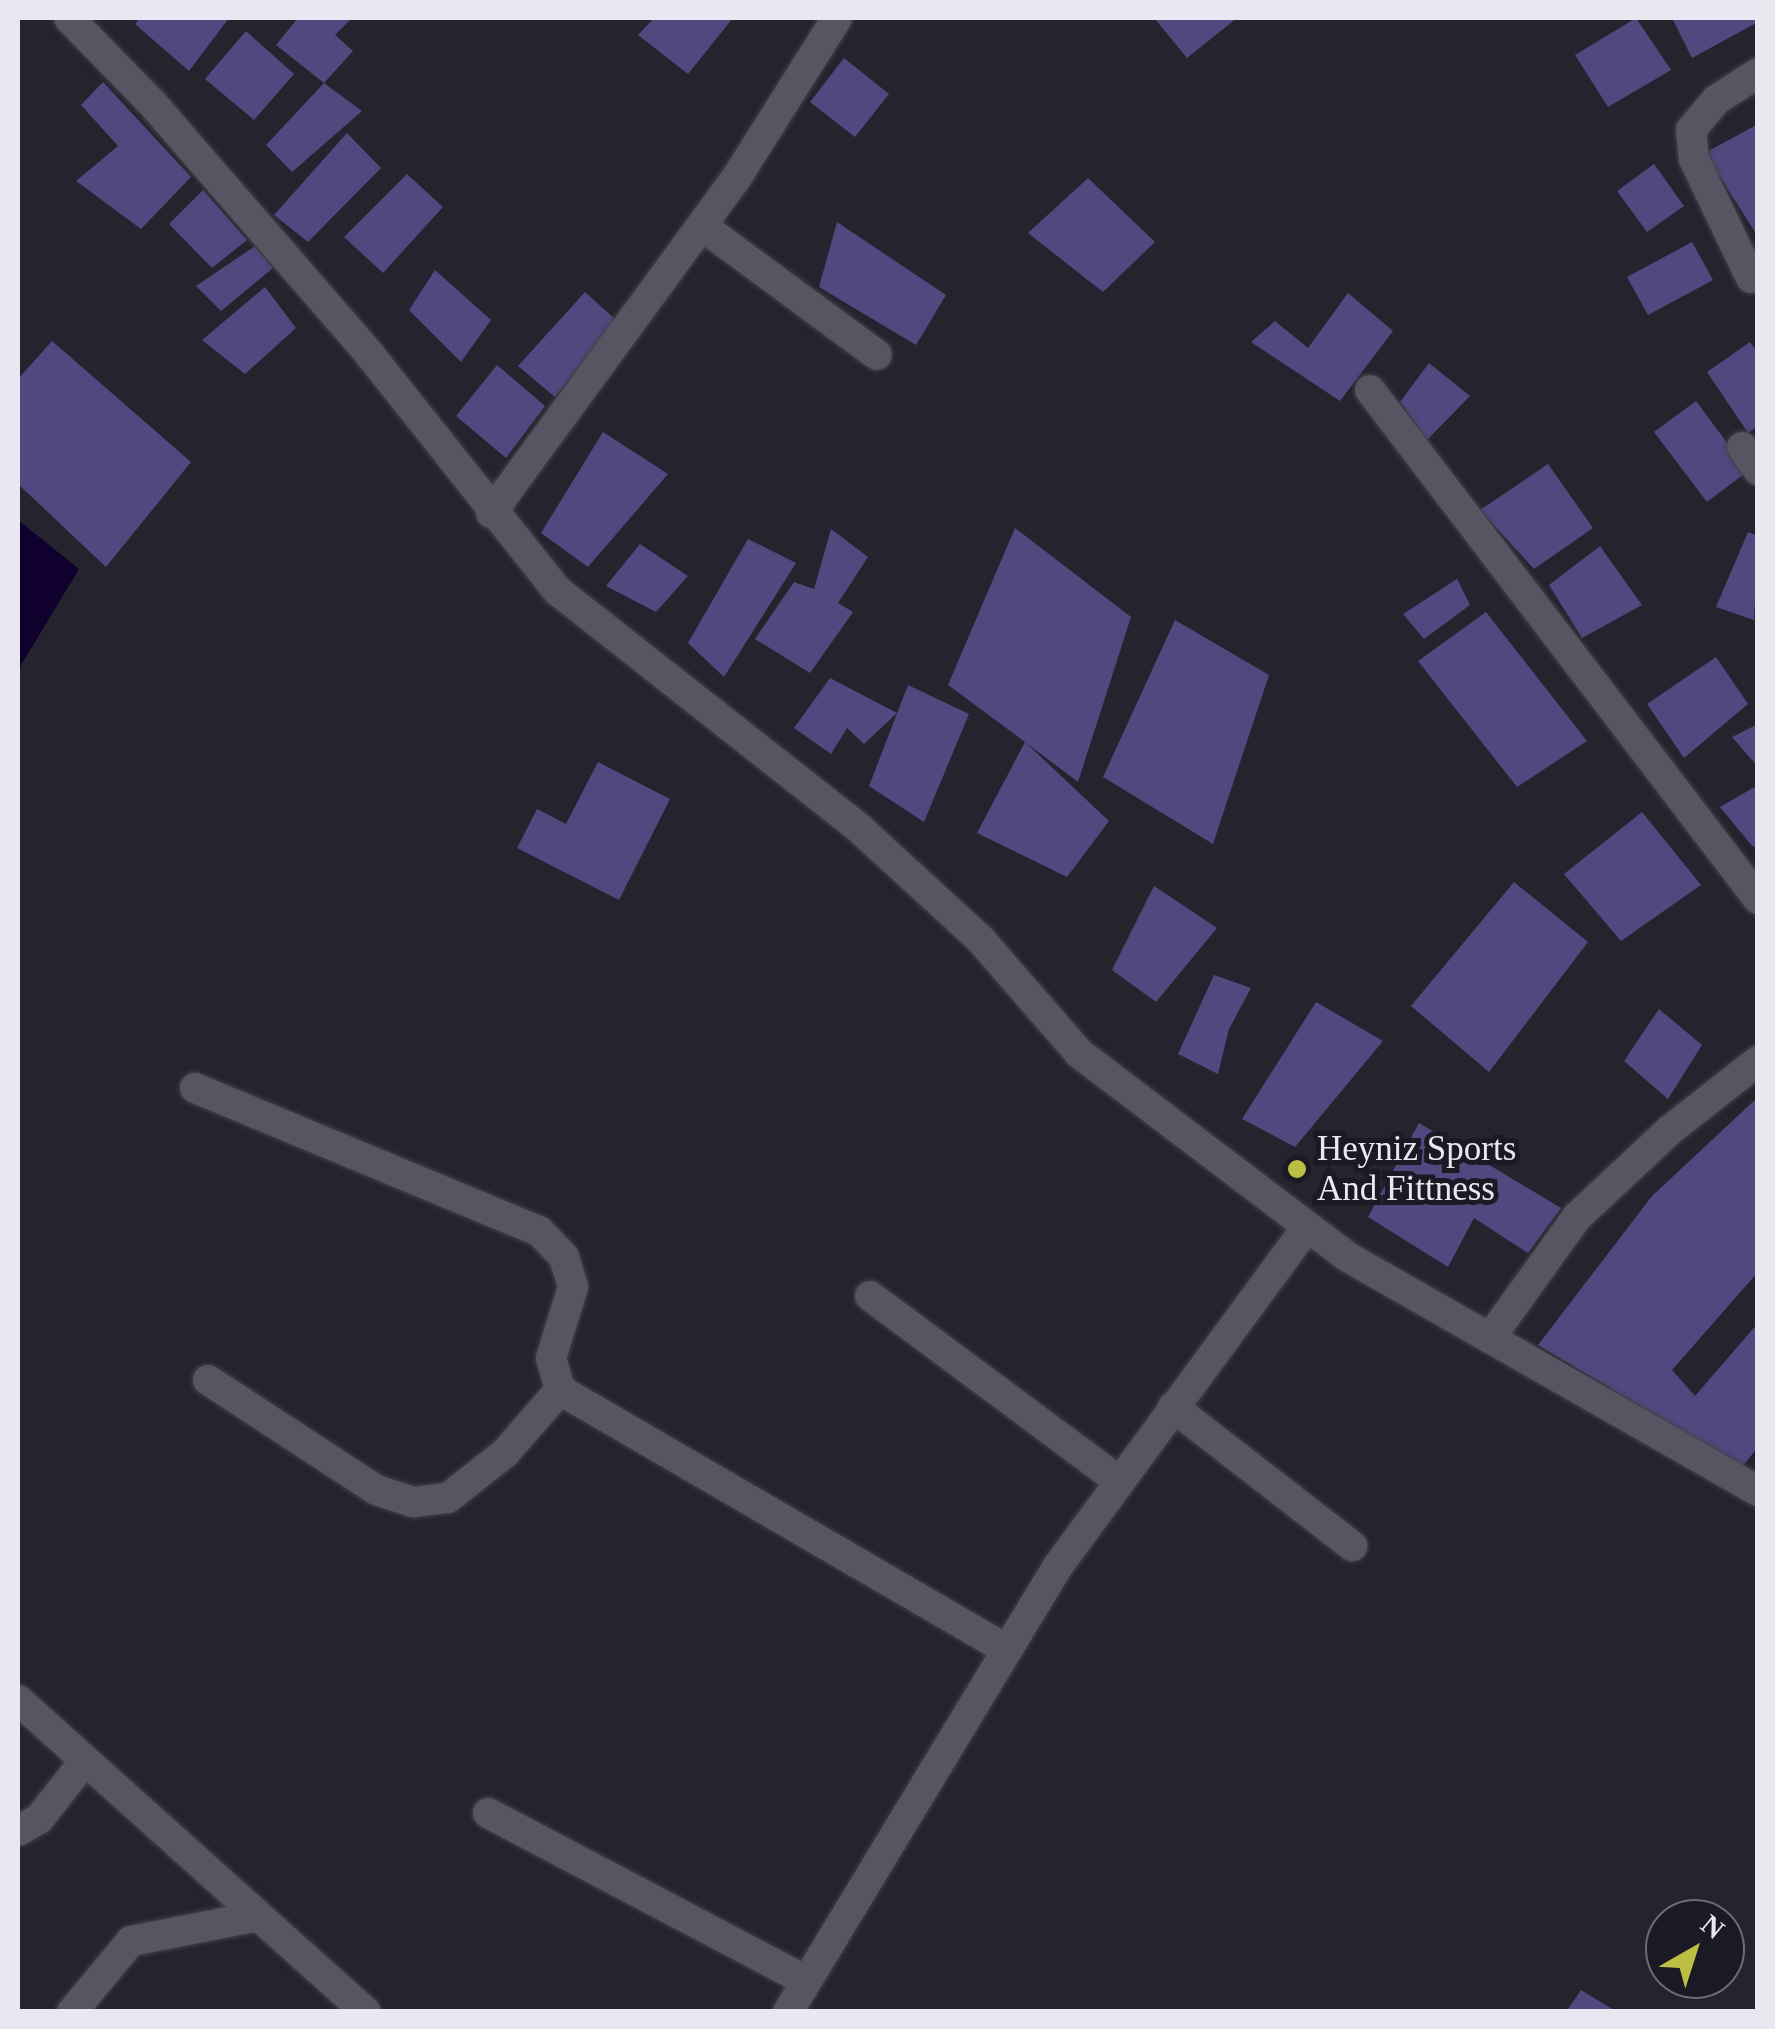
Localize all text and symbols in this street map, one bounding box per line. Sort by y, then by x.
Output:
place label: Heyniz Sports And Fittness [1317,1128,1516,1210]
marker: Heyniz Sports And Fittness [1286,1158,1308,1180]
north arrow [1645,1899,1745,1999]
text: N [1695,1908,1731,1945]

